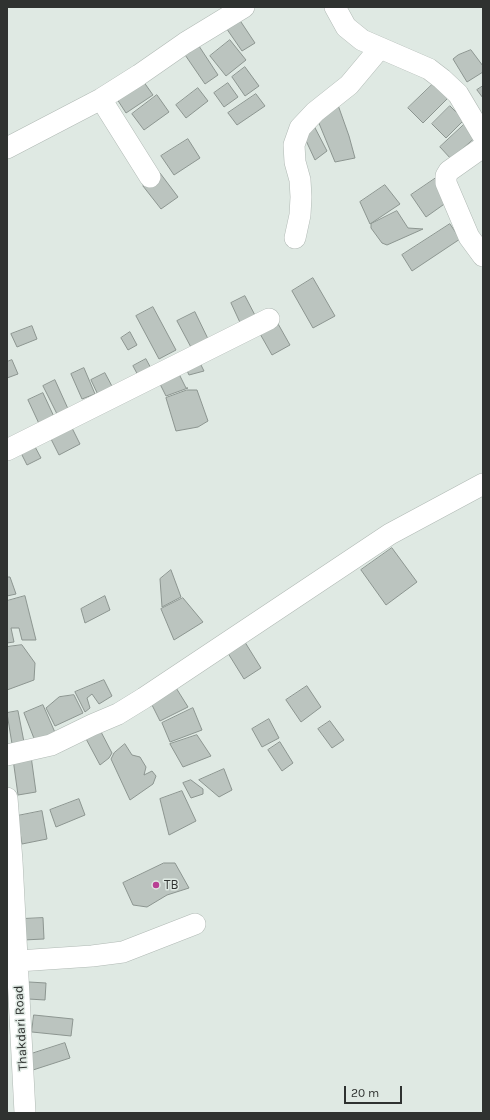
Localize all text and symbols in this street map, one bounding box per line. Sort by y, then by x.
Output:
place label: TB [164,877,179,893]
marker: TB [151,880,161,890]
street label: Thakdari Road [11,985,31,1071]
scale bar [346,1078,404,1104]
text: 20 m [351,1086,379,1100]

